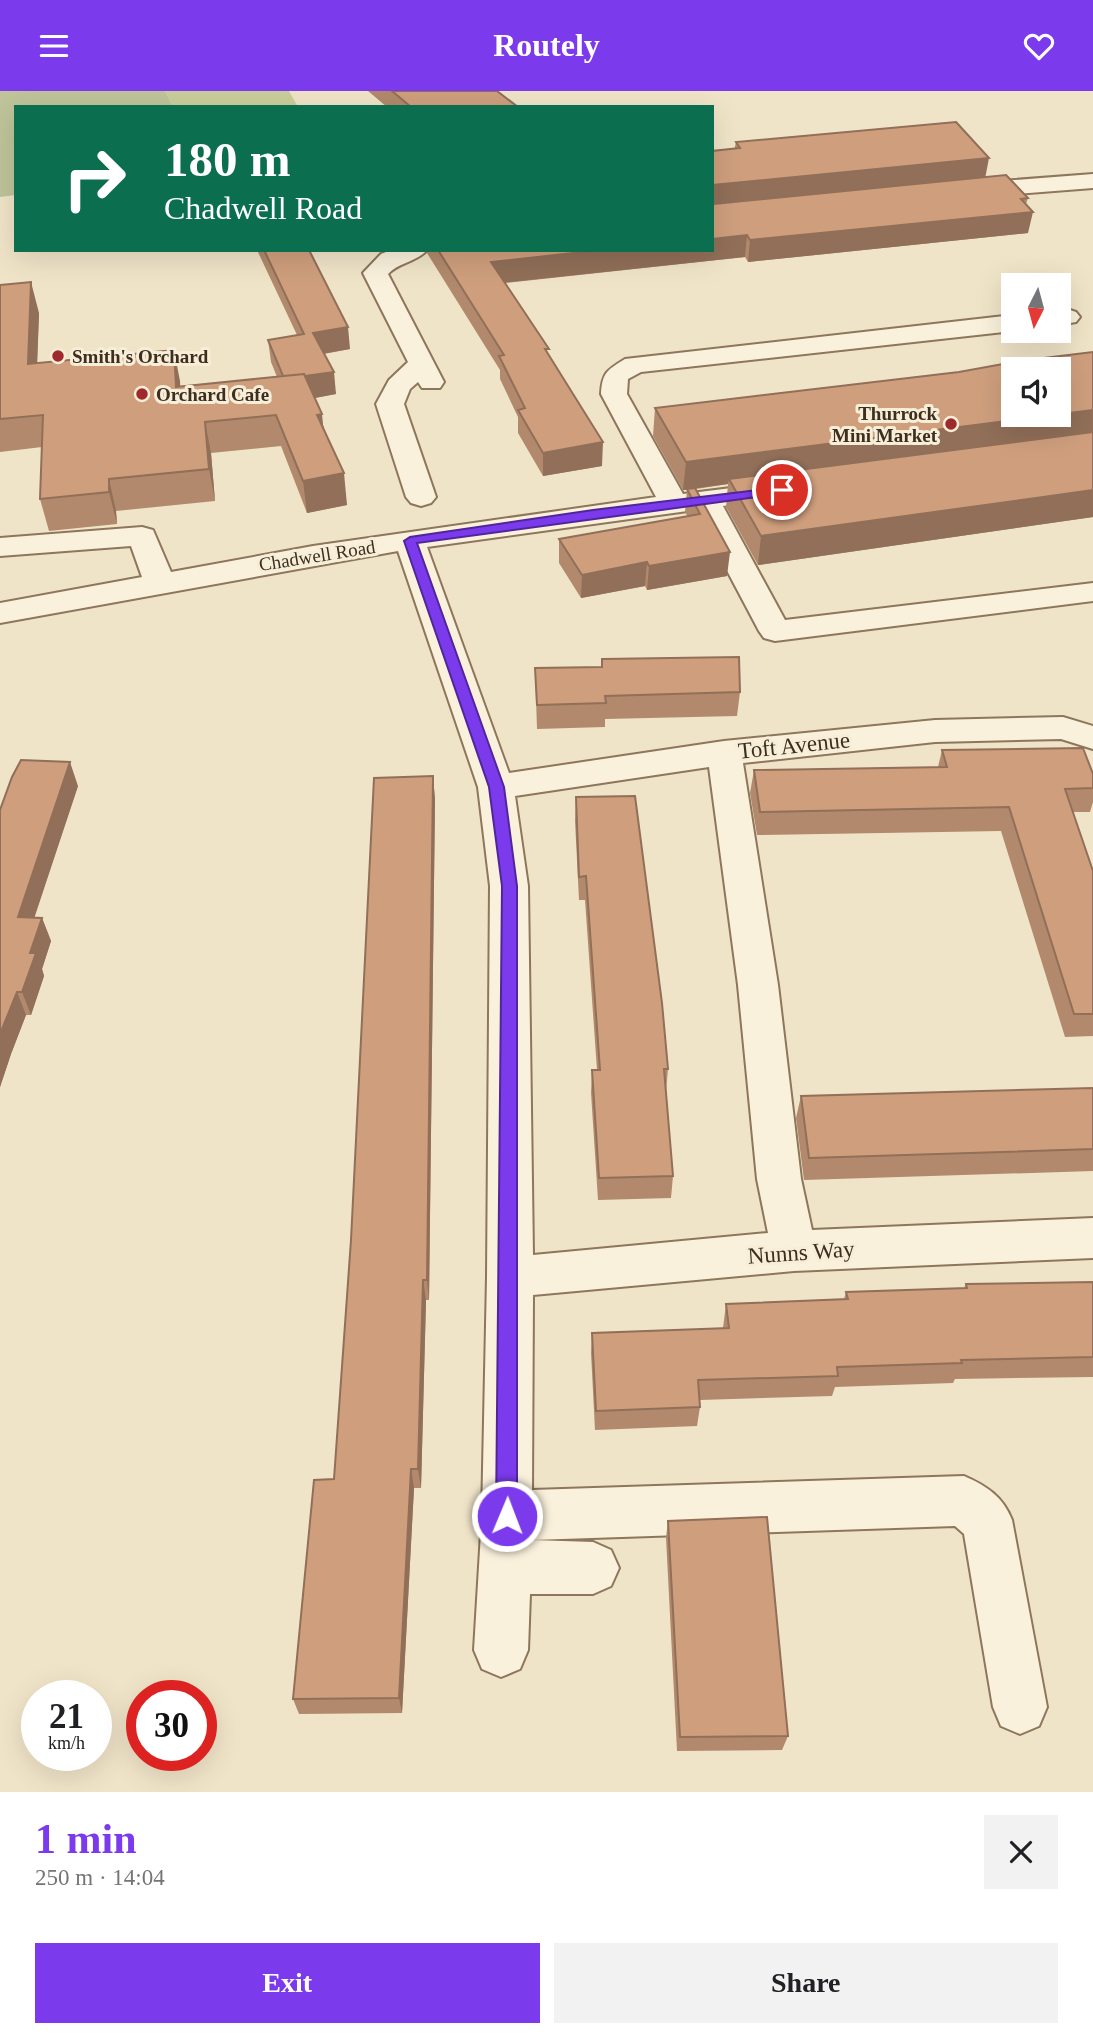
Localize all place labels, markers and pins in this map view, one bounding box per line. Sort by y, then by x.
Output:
place label: Smith's Orchard [72,346,209,367]
marker: Smith's Orchard [50,348,66,364]
place label: Orchard Cafe [156,384,269,405]
marker: Orchard Cafe [134,386,150,402]
place label: Thurrock Mini Market [832,403,938,446]
marker: Thurrock Mini Market [943,416,959,432]
pin [752,460,812,520]

